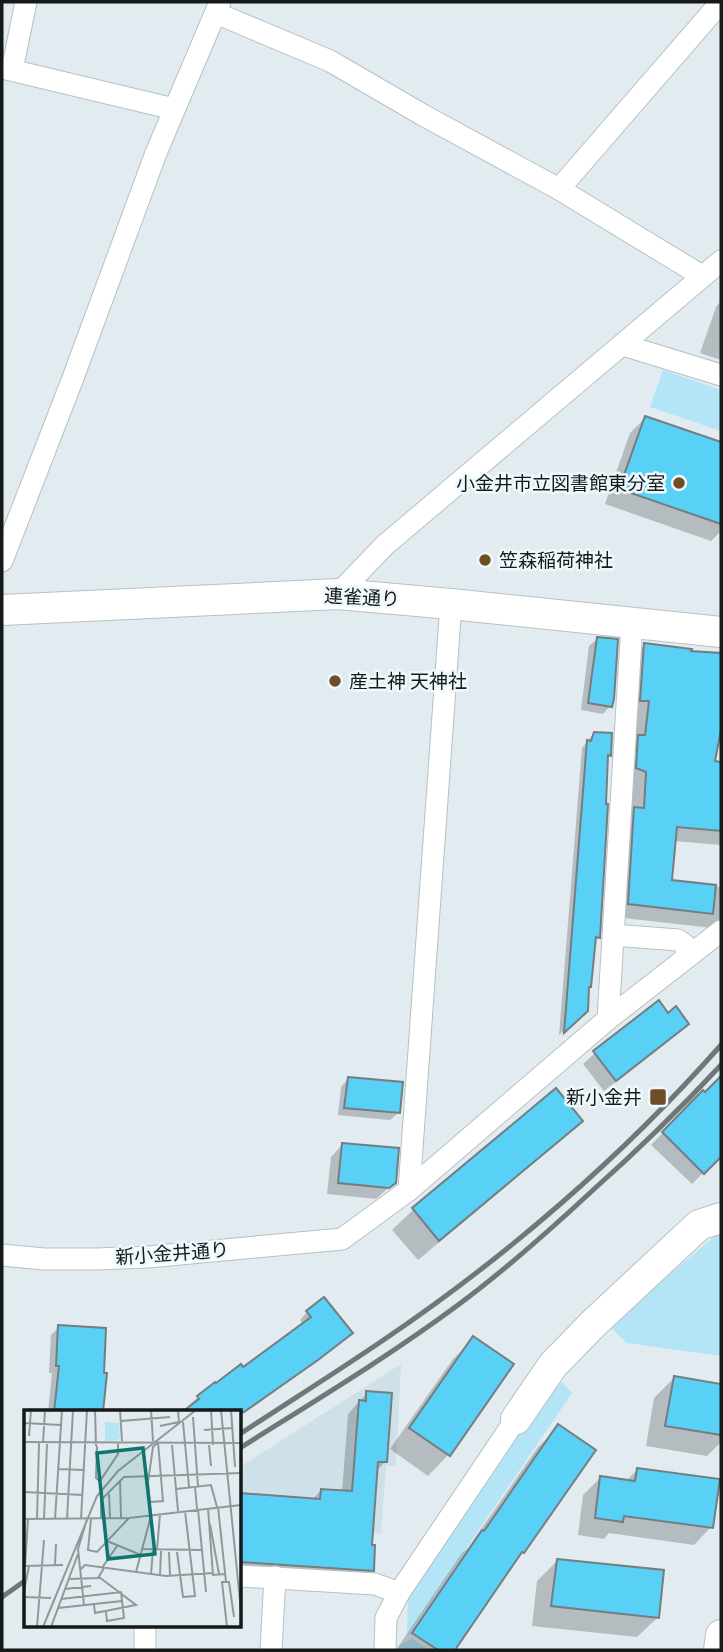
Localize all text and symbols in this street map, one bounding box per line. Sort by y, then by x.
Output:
place label: 小金井市立図書館東分室 [456,471,665,495]
marker: 小金井市立図書館東分室 [671,475,687,491]
place label: 笠森稲荷神社 [499,548,613,572]
marker: 笠森稲荷神社 [477,552,493,568]
street label: 連雀通り [323,583,401,611]
place label: 産土神 天神社 [349,669,467,693]
marker: 産土神 天神社 [327,673,343,689]
place label: 新小金井 [566,1085,642,1109]
marker: 新小金井 [648,1087,668,1107]
street label: 新小金井通り [114,1237,230,1269]
inset map [24,1410,242,1628]

